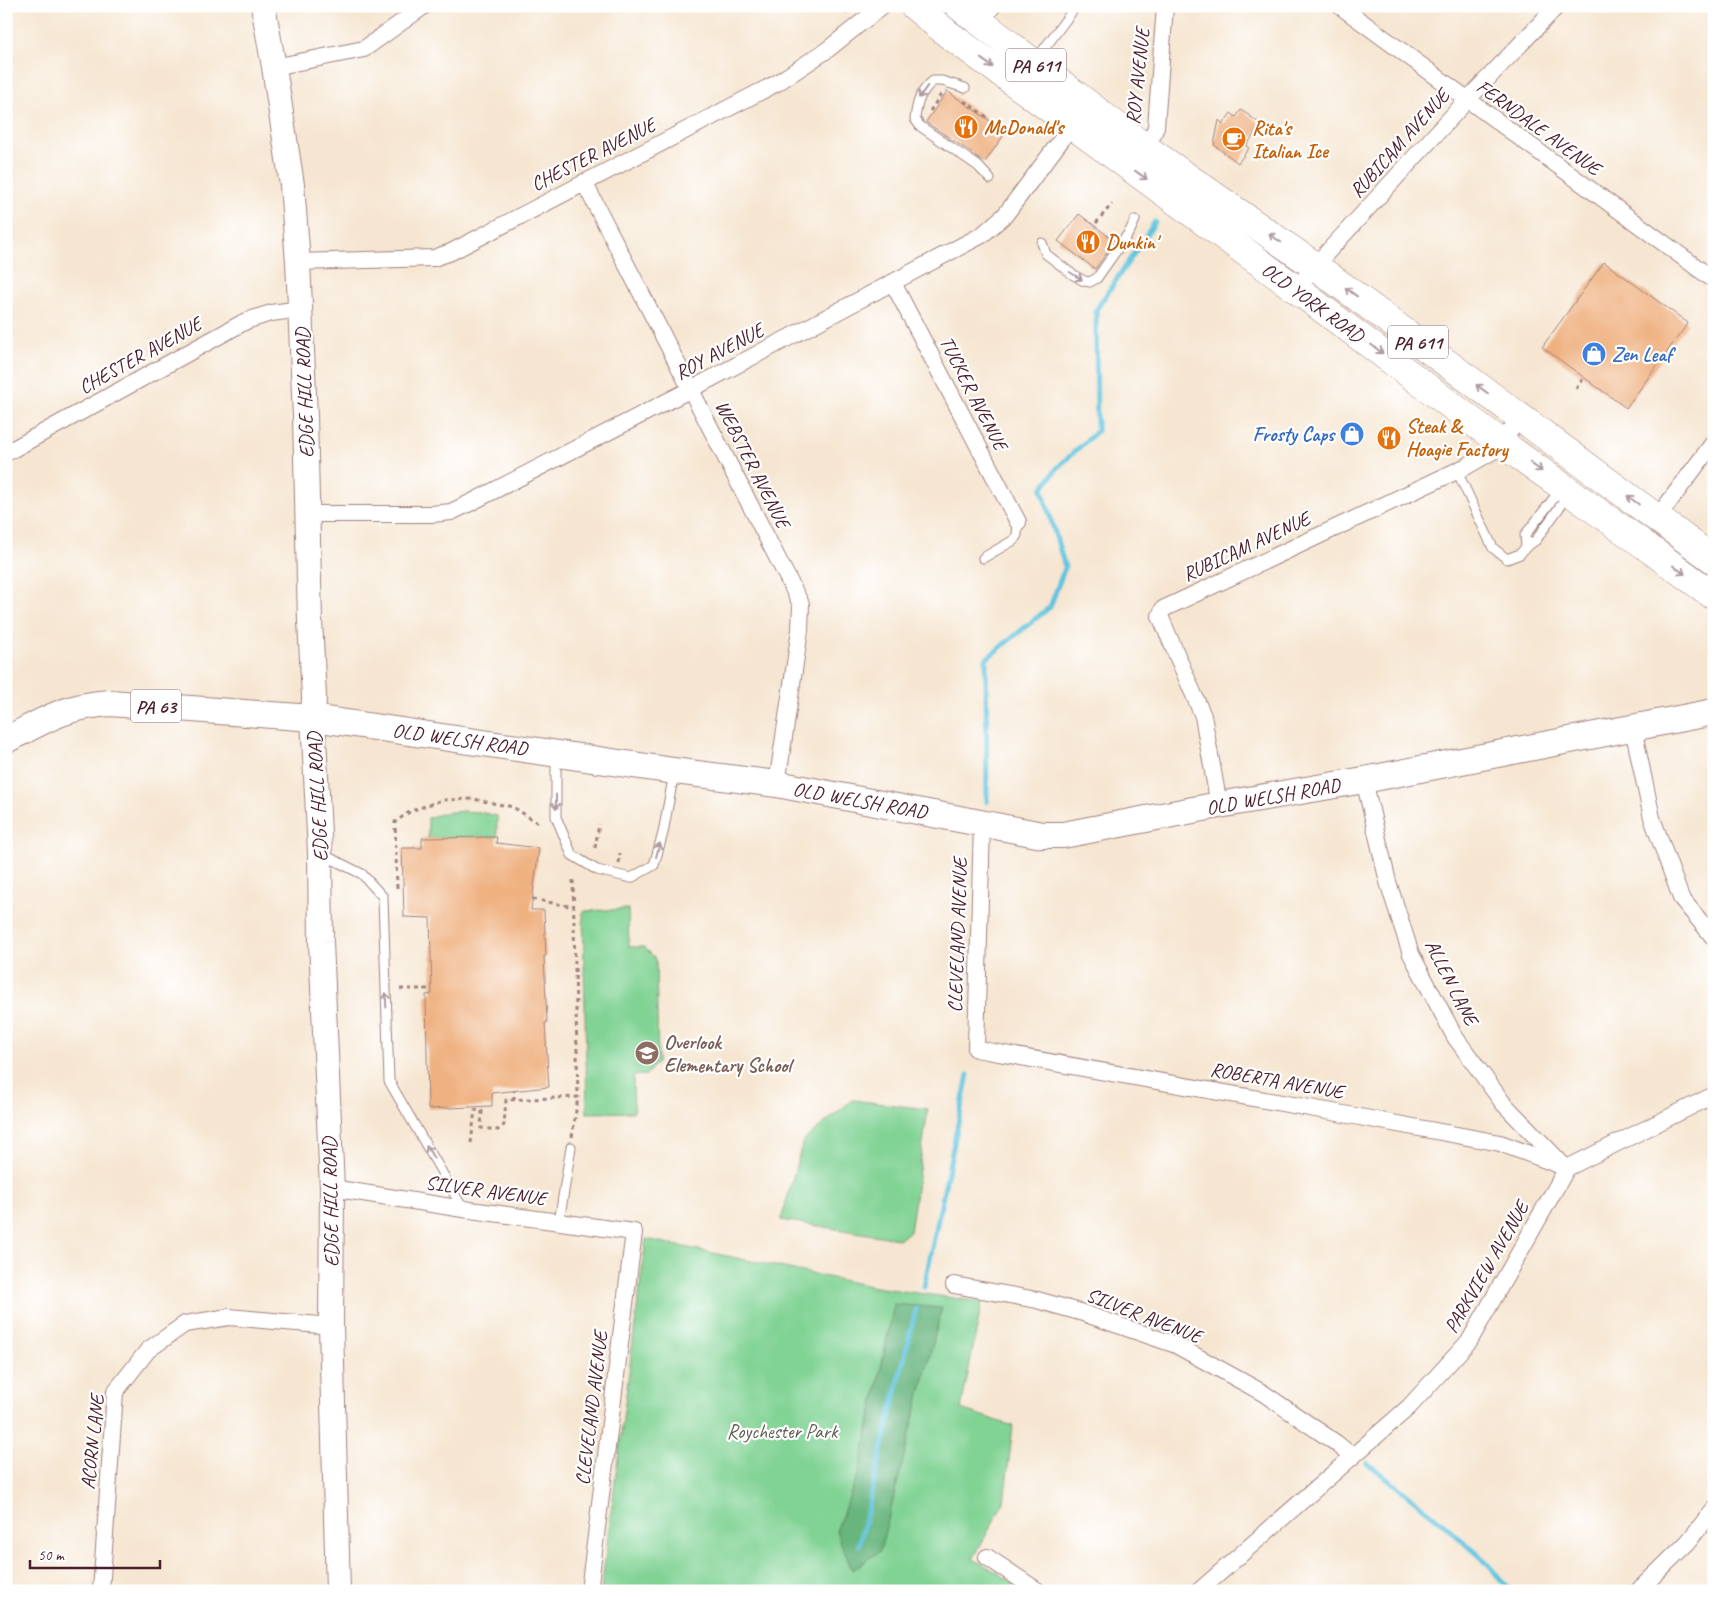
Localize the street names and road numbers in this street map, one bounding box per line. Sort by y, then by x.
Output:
street label: ROY AVENUE [1120,24,1155,126]
road number: PA 611 [1006,48,1066,82]
street label: FERNDALE AVENUE [1472,74,1608,182]
street label: RUBICAM AVENUE [1344,82,1456,203]
street label: CHESTER AVENUE [527,111,663,197]
street label: OLD YORK ROAD [1257,257,1370,349]
street label: CHESTER AVENUE [74,310,209,400]
street label: ROY AVENUE [671,316,771,385]
street label: EDGE HILL ROAD [290,326,319,458]
road number: PA 611 [1388,326,1448,358]
street label: TUCKER AVENUE [934,332,1014,457]
street label: WEBSTER AVENUE [710,396,797,535]
street label: RUBICAM AVENUE [1179,505,1316,587]
road number: PA 63 [131,689,181,722]
street label: OLD WELSH ROAD [391,718,530,762]
street label: EDGE HILL ROAD [302,730,333,862]
street label: OLD WELSH ROAD [1204,772,1343,821]
street label: OLD WELSH ROAD [791,776,930,825]
street label: CLEVELAND AVENUE [942,855,973,1013]
street label: ALLEN LANE [1419,935,1485,1031]
street label: ROBERTA AVENUE [1208,1056,1348,1105]
street label: EDGE HILL ROAD [317,1136,344,1267]
street label: SILVER AVENUE [424,1170,551,1212]
street label: PARKVIEW AVENUE [1439,1195,1535,1338]
street label: SILVER AVENUE [1083,1282,1208,1350]
street label: CLEVELAND AVENUE [570,1327,614,1486]
street label: ACORN LANE [75,1391,110,1490]

